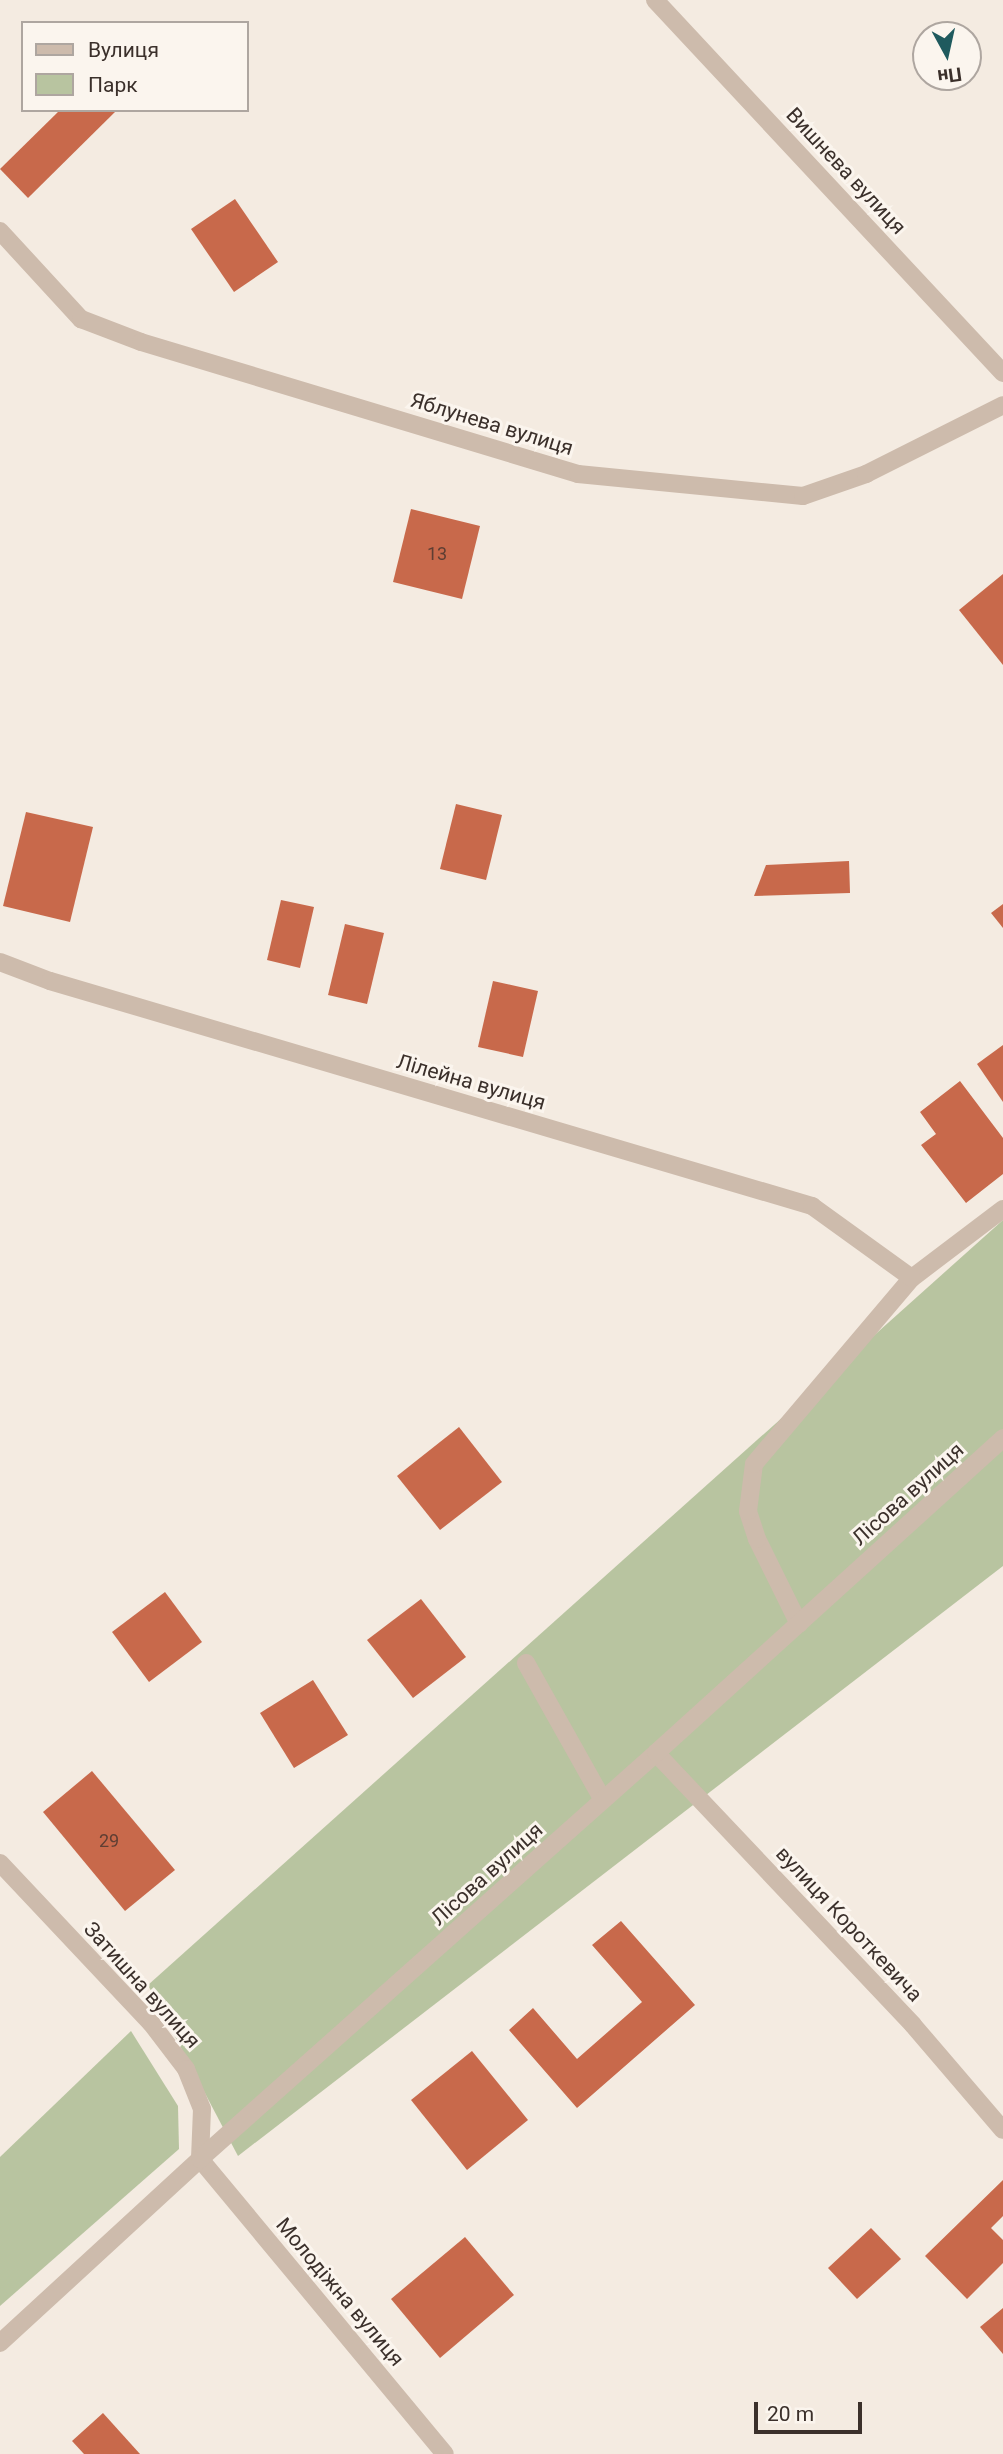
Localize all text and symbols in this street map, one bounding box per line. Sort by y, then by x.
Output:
legend [21,21,248,112]
north arrow [912,21,982,91]
text: Вулиця [88,38,159,62]
text: Пн [936,62,963,88]
text: Парк [88,73,138,97]
street label: Вишнева вулиця [781,102,911,240]
street label: Яблунева вулиця [408,387,576,461]
house number: 13 [427,543,447,565]
street label: Лілейна вулиця [394,1049,548,1115]
street label: Лісова вулиця [847,1437,969,1551]
street label: Лісова вулиця [426,1817,548,1931]
house number: 29 [99,1830,119,1852]
street label: вулиця Короткевича [771,1841,927,2007]
street label: Затишна вулиця [79,1917,205,2053]
street label: Молодіжна вулиця [271,2213,409,2371]
scale bar [758,2388,866,2432]
text: 20 m [767,2402,814,2426]

